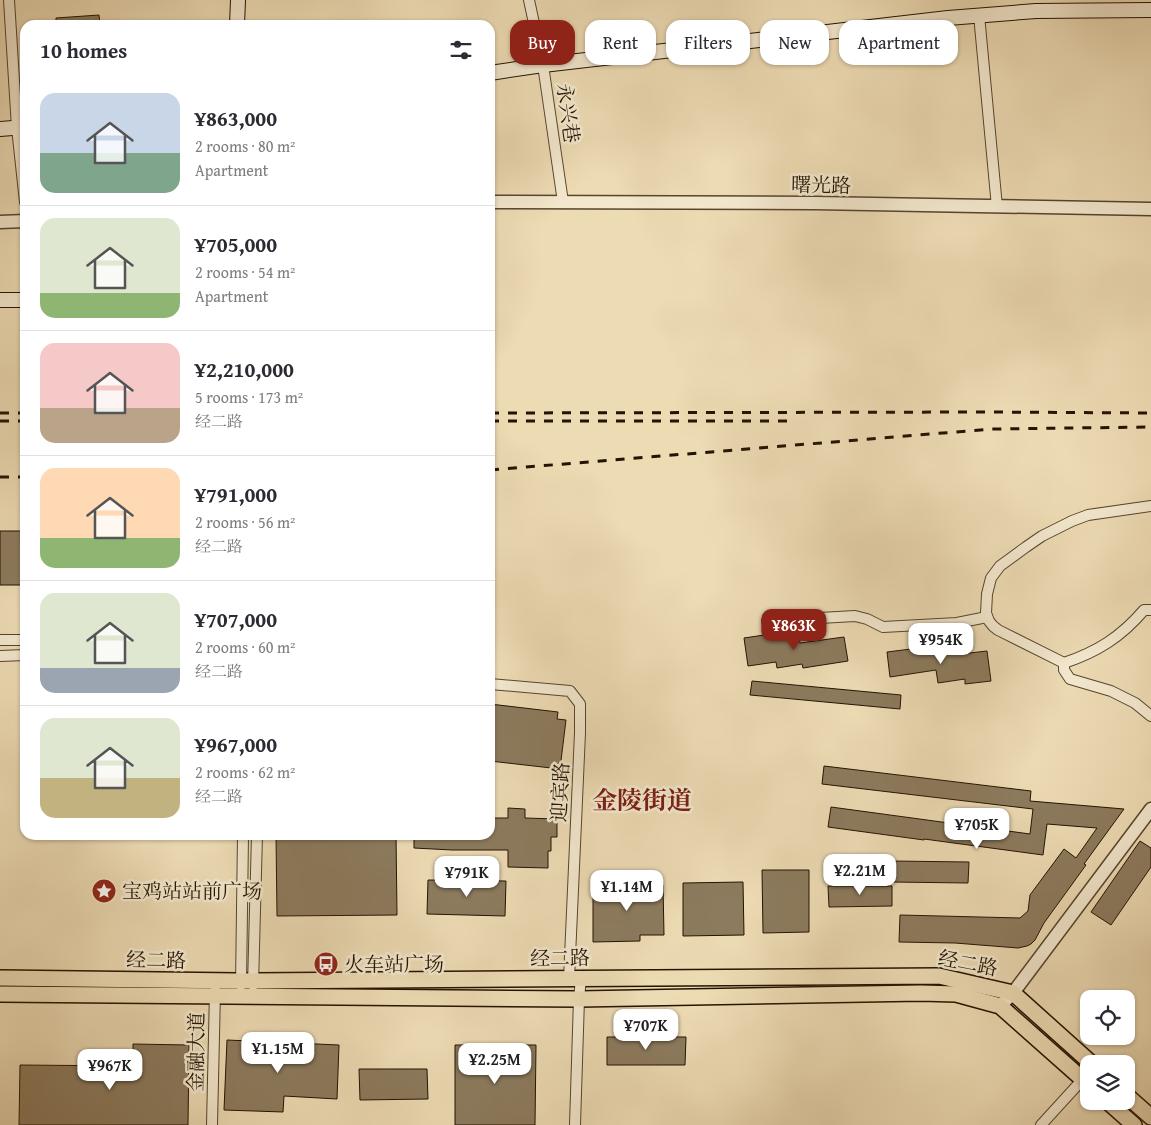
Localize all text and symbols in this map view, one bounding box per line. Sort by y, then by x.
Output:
chip: Buy [510,20,575,65]
chip: Rent [585,20,656,65]
chip: Filters [666,20,750,65]
chip: New [760,20,829,65]
chip: Apartment [839,20,958,65]
text: 10 homes [40,35,127,66]
icon: filters [447,36,475,64]
street label: 永兴巷 [550,81,587,145]
text: ¥863,000 [195,103,277,134]
icon: home [80,113,140,173]
text: 2 rooms · 80 m² [195,134,295,158]
text: Apartment [195,158,268,182]
street label: 曙光路 [791,169,851,200]
text: ¥705,000 [195,229,277,260]
icon: home [80,238,140,298]
text: 2 rooms · 54 m² [195,260,295,284]
text: Apartment [195,284,268,308]
text: ¥2,210,000 [195,354,294,385]
icon: home [80,363,140,423]
text: 5 rooms · 173 m² [195,385,303,409]
text: 经二路 [195,409,243,433]
text: ¥791,000 [195,479,277,510]
icon: home [80,488,140,548]
text: 2 rooms · 56 m² [195,510,295,534]
text: 经二路 [195,534,243,558]
text: ¥707,000 [195,604,277,635]
pin: ¥863K [759,608,829,651]
icon: home [80,613,140,673]
text: ¥863K [772,613,816,637]
pin: ¥954K [906,622,976,665]
text: ¥954K [919,627,963,651]
text: 2 rooms · 60 m² [195,635,295,659]
text: 经二路 [195,659,243,683]
text: ¥967,000 [195,729,277,760]
icon: home [80,738,140,798]
text: 2 rooms · 62 m² [195,760,295,784]
street label: 迎宾路 [543,761,576,823]
district label: 金陵街道 [592,782,692,818]
text: 经二路 [195,784,243,808]
pin: ¥705K [942,808,1012,850]
text: ¥705K [955,812,999,836]
pin: ¥2.21M [819,854,901,896]
pin: ¥791K [432,856,502,898]
text: ¥2.21M [834,858,886,882]
text: ¥791K [445,860,489,884]
pin: ¥1.14M [586,870,668,912]
text: ¥1.14M [601,874,653,898]
place label: 宝鸡站站前广场 [122,876,262,905]
place icon: 宝鸡站站前广场 [91,878,117,904]
street label: 经二路 [530,942,590,973]
street label: 经二路 [936,943,1000,982]
street label: 经二路 [126,944,186,975]
place label: 火车站广场 [344,949,444,978]
bus stop icon: 火车站广场 [313,951,339,977]
map controls [1080,990,1135,1110]
button: locate [1080,990,1135,1045]
pin: ¥707K [611,1008,681,1051]
street label: 金融大道 [180,1012,211,1092]
text: ¥707K [624,1013,668,1037]
pin: ¥1.15M [237,1032,319,1074]
text: ¥1.15M [252,1036,304,1060]
pin: ¥2.25M [454,1042,536,1085]
text: ¥2.25M [469,1047,521,1071]
pin: ¥967K [75,1048,145,1091]
text: ¥967K [88,1053,132,1077]
button: layers [1080,1055,1135,1110]

